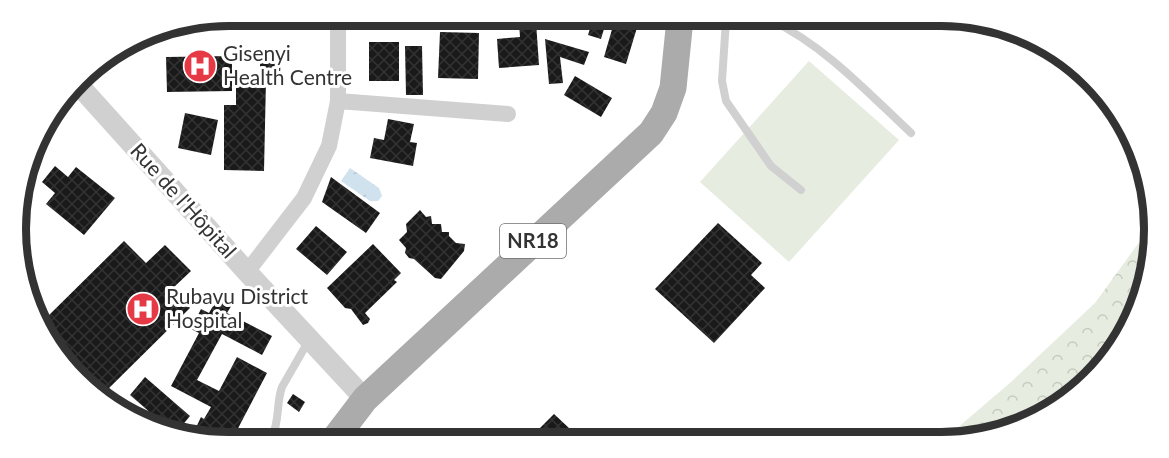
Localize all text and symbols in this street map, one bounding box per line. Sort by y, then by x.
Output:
place label: Gisenyi Health Centre [223,40,352,89]
hospital icon: Gisenyi Health Centre [182,48,218,84]
street label: Rue de l'Hôpital [126,137,242,263]
road number: NR18 [500,224,566,258]
place label: Rubavu District Hospital [166,283,308,332]
hospital icon: Rubavu District Hospital [125,291,161,327]

